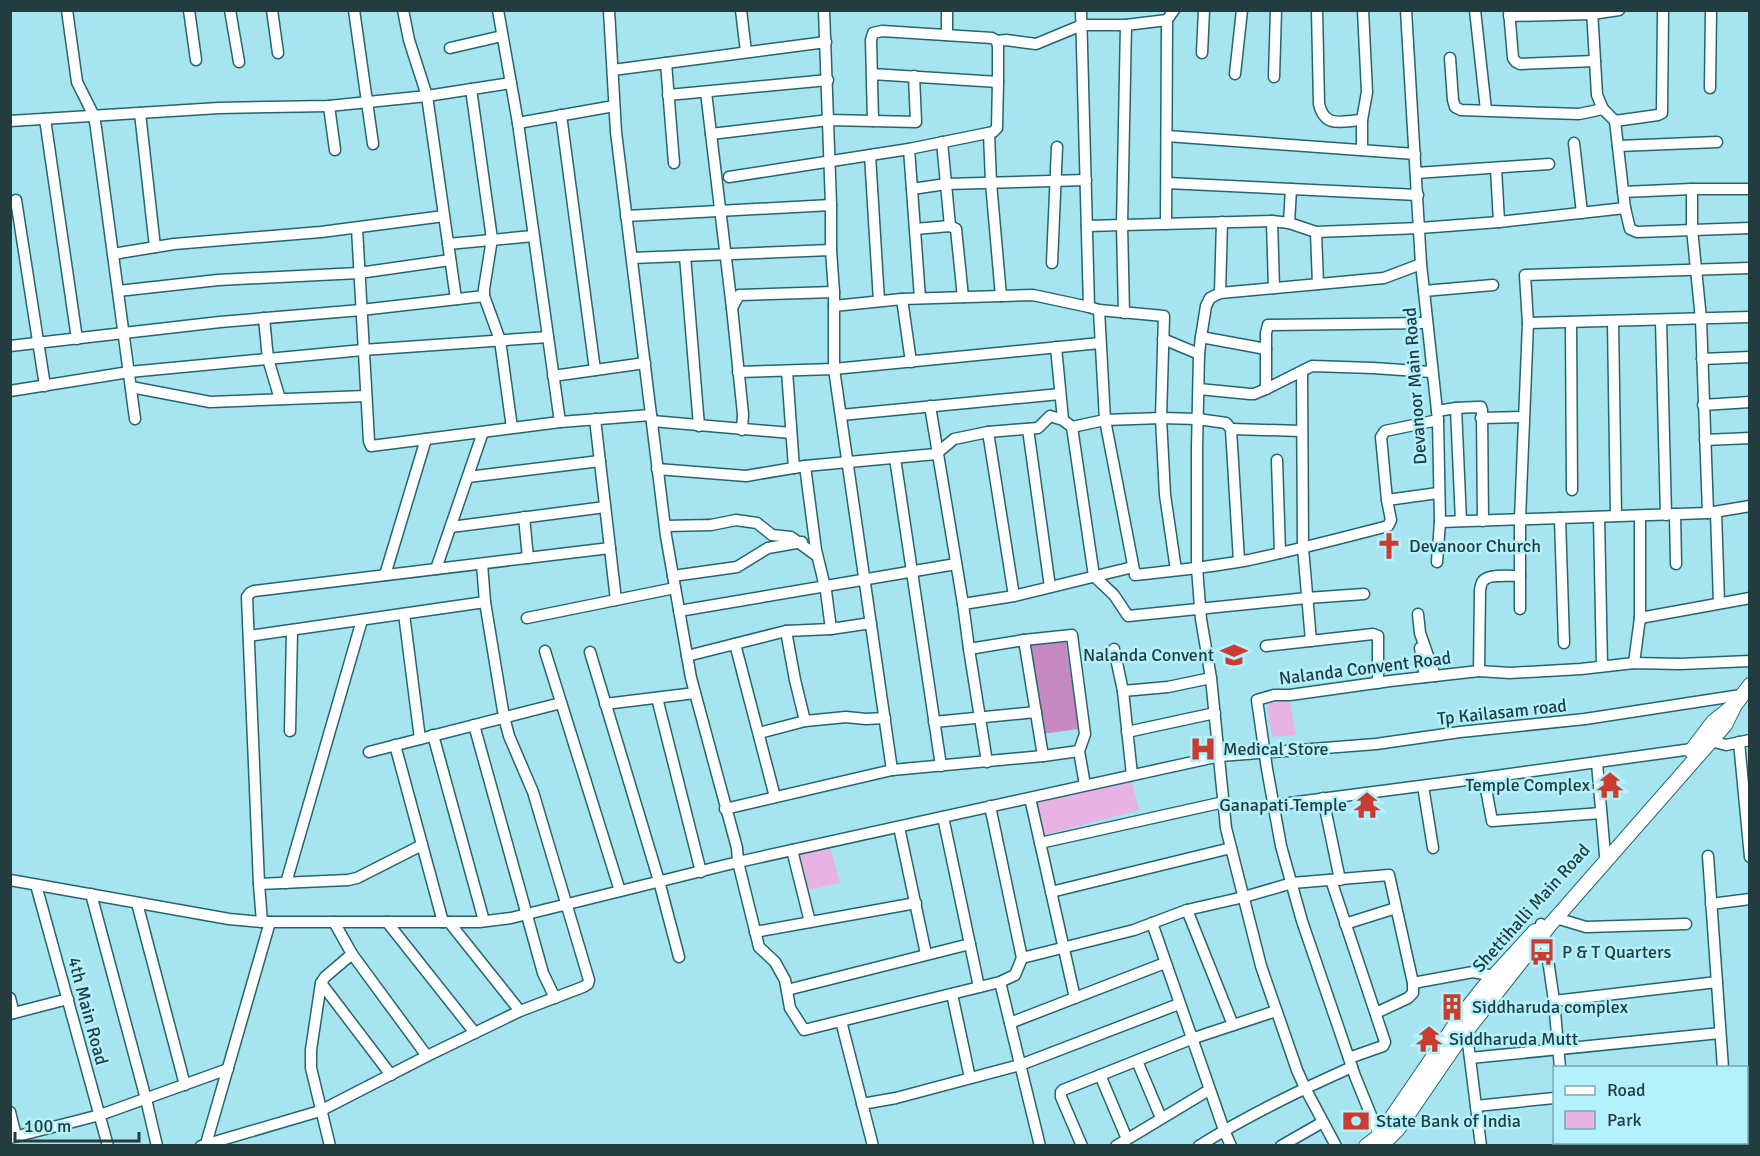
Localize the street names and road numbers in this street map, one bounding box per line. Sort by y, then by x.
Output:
street label: Devanoor Main Road [1399,307,1431,465]
street label: Nalanda Convent Road [1278,647,1452,689]
street label: Tp Kailasam road [1436,694,1568,730]
street label: Shettihalli Main Road [1467,839,1595,977]
street label: 4th Main Road [63,955,113,1067]

